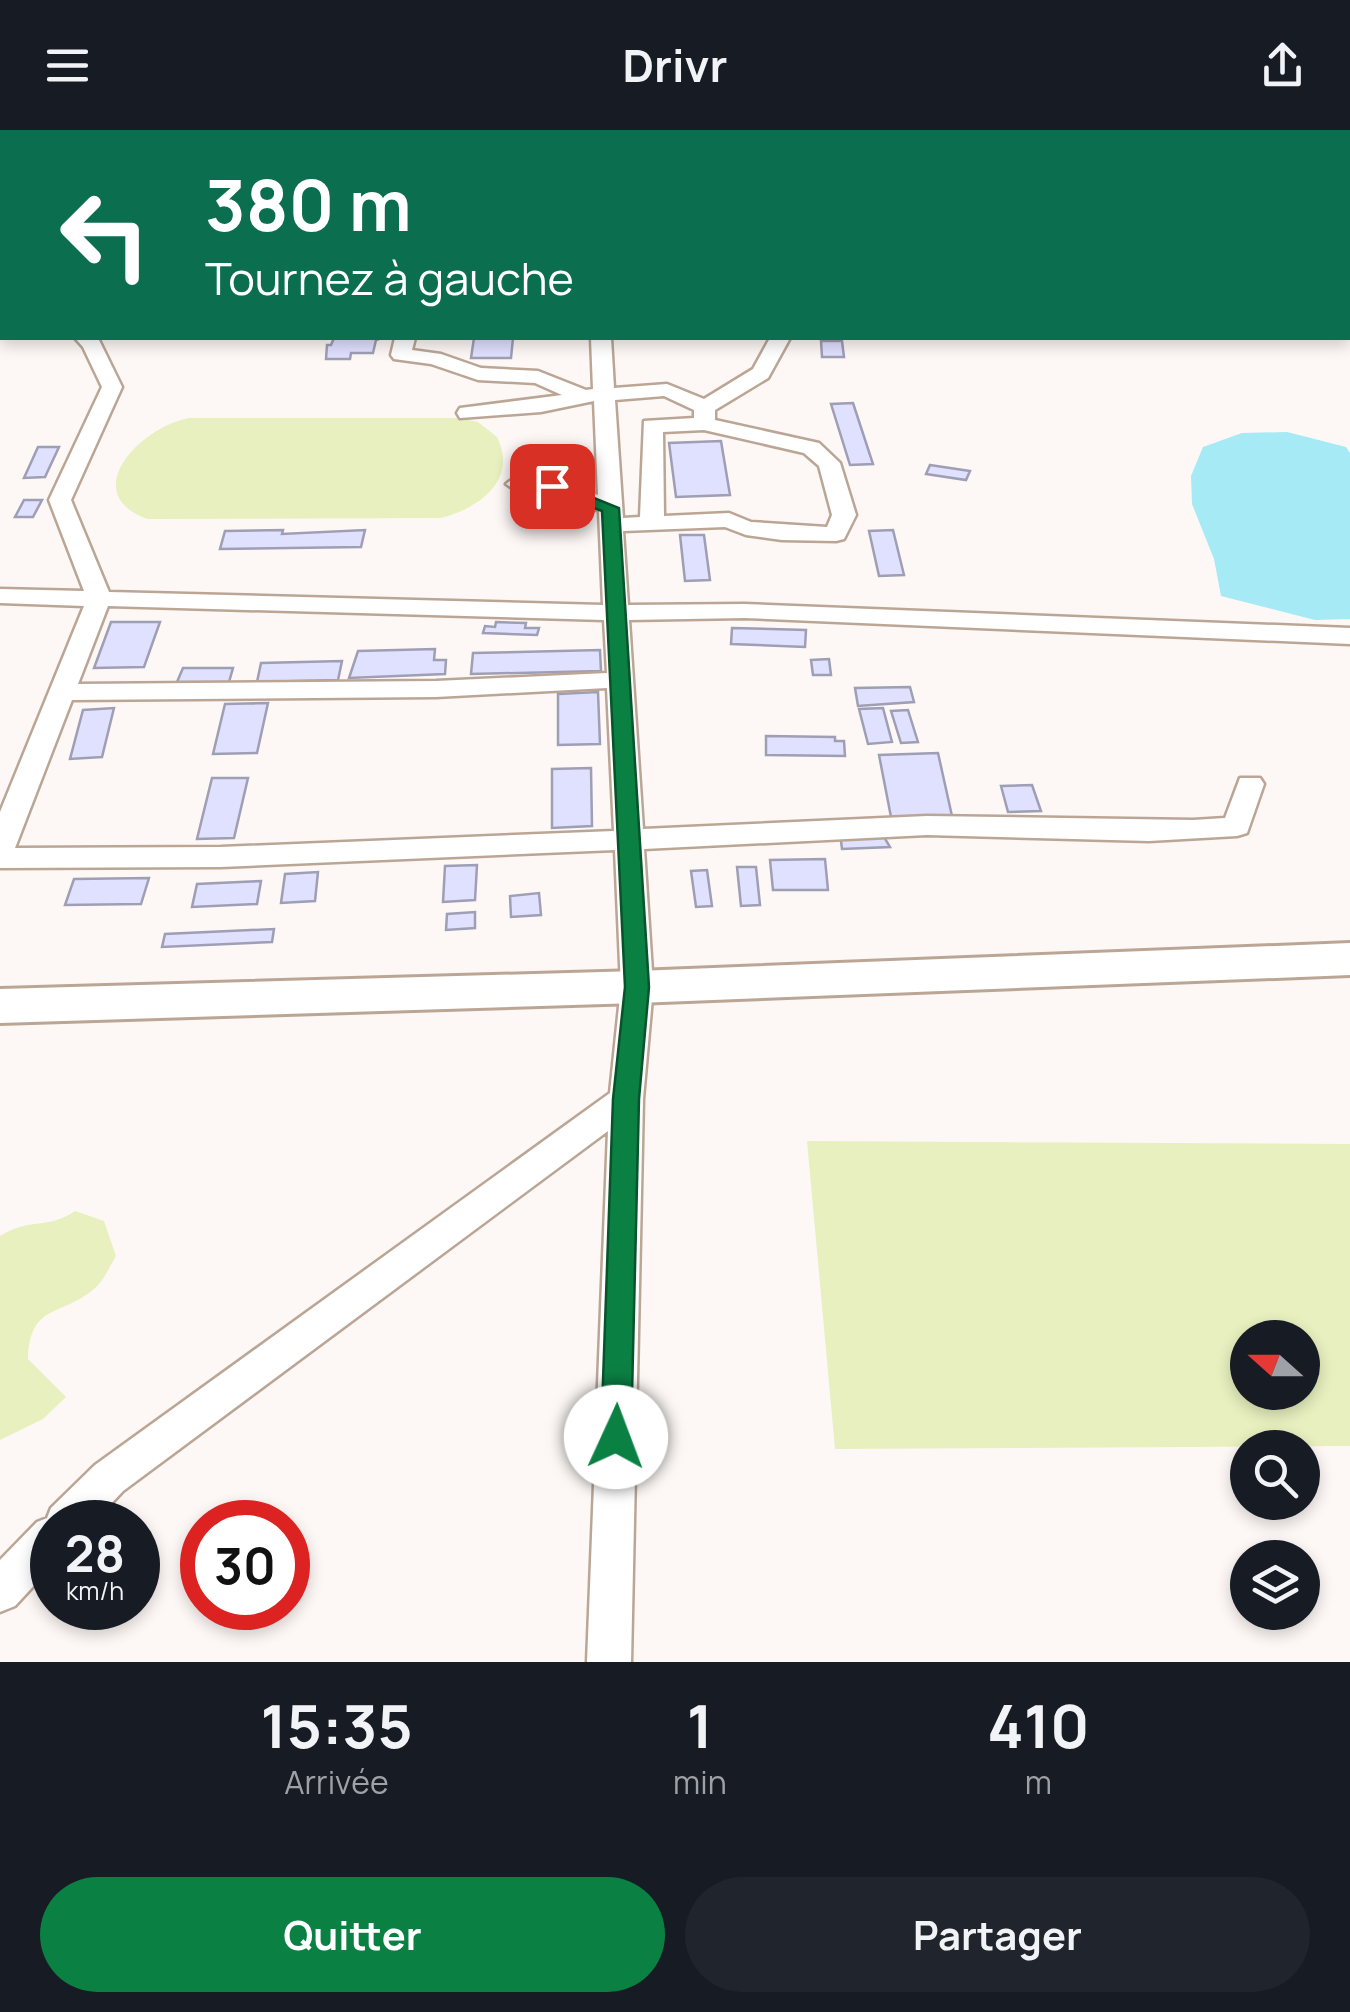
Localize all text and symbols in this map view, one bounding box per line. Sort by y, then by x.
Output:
text: Drivr [623,34,727,96]
icon: menu [40,38,95,93]
icon: share [1255,38,1310,93]
text: 380 m [205,156,412,252]
icon: left [40,170,170,300]
text: Tournez à gauche [205,247,574,309]
pin [510,444,595,529]
icon: arrive [525,459,580,514]
north arrow [1230,1320,1320,1410]
map controls [1230,1320,1320,1630]
position arrow [564,1385,668,1489]
button: search [1230,1430,1320,1520]
speed limit sign: 30 [180,1500,310,1630]
text: 28 [65,1519,125,1587]
button: layers [1230,1540,1320,1630]
text: km/h [66,1573,124,1608]
text: 15:35 [261,1684,413,1766]
text: 1 [687,1684,713,1766]
text: 410 [987,1684,1089,1766]
text: Arrivée [284,1760,389,1804]
text: min [673,1760,727,1804]
text: m [1025,1760,1052,1804]
button: Quitter [40,1877,665,1992]
button: Partager [685,1877,1310,1992]

